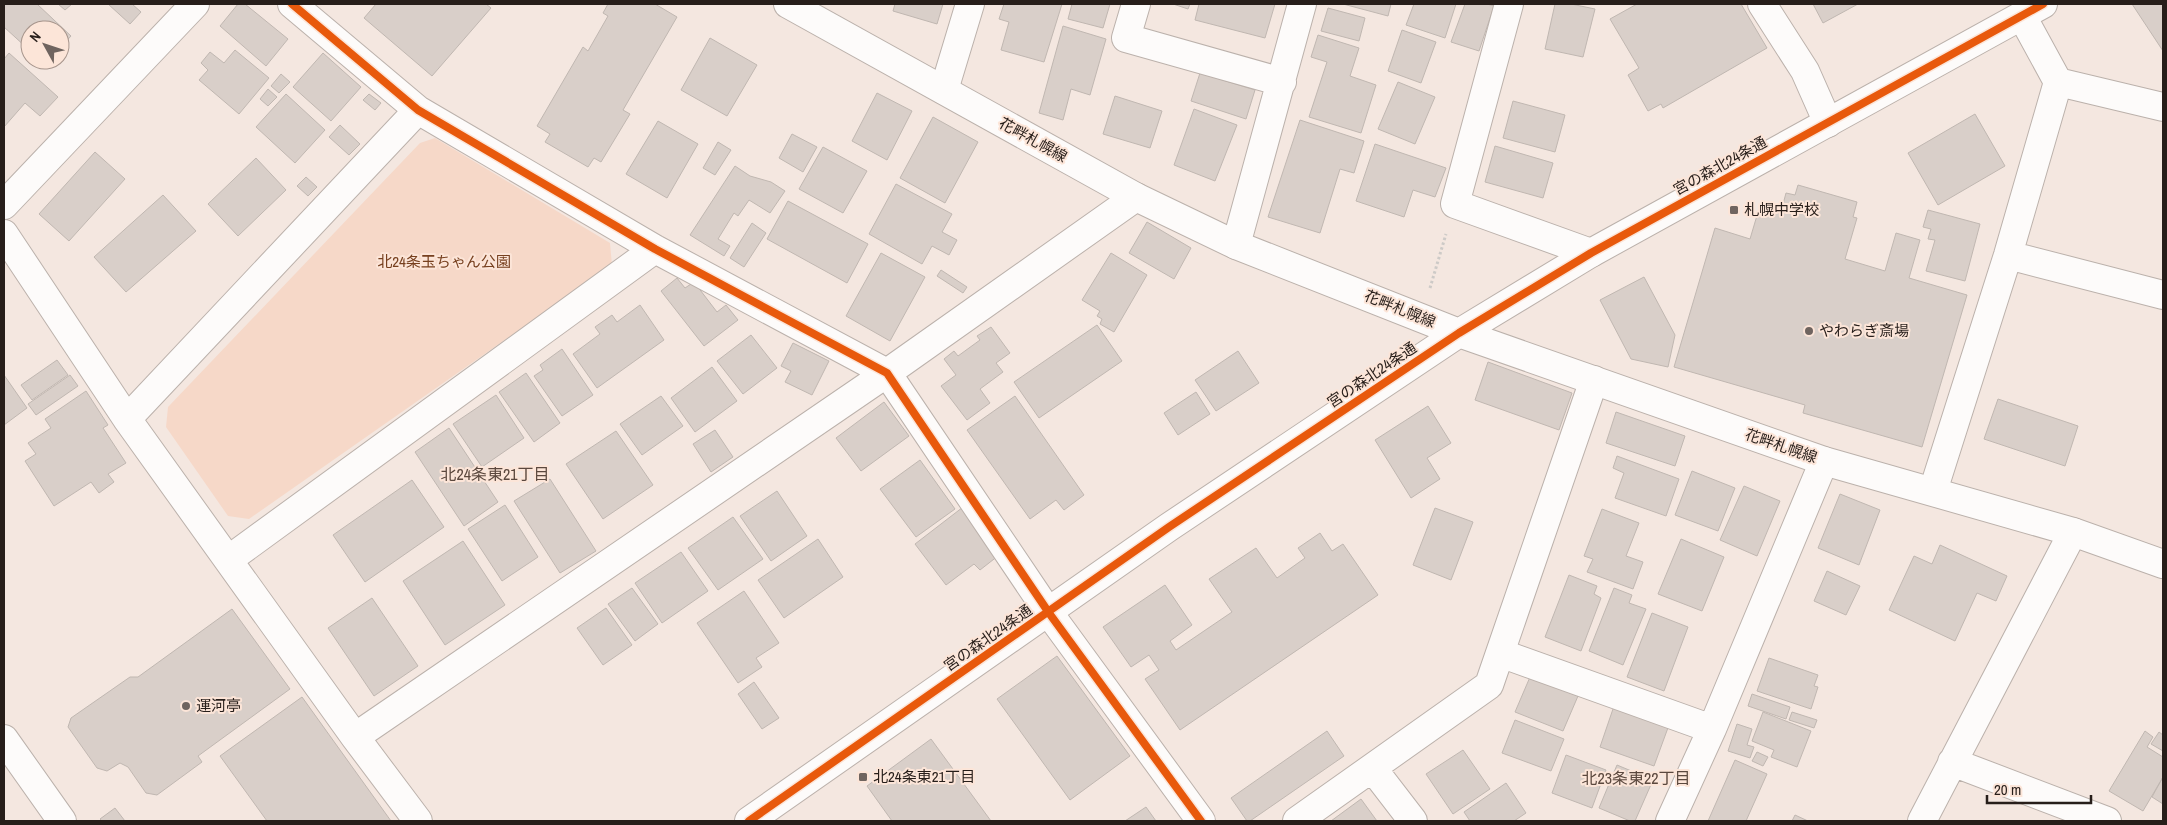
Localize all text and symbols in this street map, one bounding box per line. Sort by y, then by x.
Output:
north arrow [20,20,70,70]
text: N [25,28,45,46]
street label: 花畔札幌線 [995,112,1071,167]
street label: 宮の森北24条通 [1669,131,1770,200]
place label: 札幌中学校 [1744,199,1819,220]
marker: 札幌中学校 [1728,204,1740,216]
park label: 北24条玉ちゃん公園 [377,251,511,272]
street label: 花畔札幌線 [1361,285,1439,332]
place label: やわらぎ斎場 [1819,320,1909,341]
marker: やわらぎ斎場 [1803,325,1815,337]
street label: 宮の森北24条通 [1323,337,1421,412]
street label: 花畔札幌線 [1742,423,1820,468]
district label: 北24条東21丁目 [440,463,550,485]
street label: 宮の森北24条通 [939,599,1036,676]
place label: 運河亭 [196,695,241,716]
marker: 運河亭 [180,700,192,712]
place label: 北24条東21丁目 [873,766,975,787]
district label: 北23条東22丁目 [1581,767,1691,789]
marker: 北24条東21丁目 [857,771,869,783]
scale bar [1987,772,2091,804]
text: 20 m [1994,779,2021,800]

